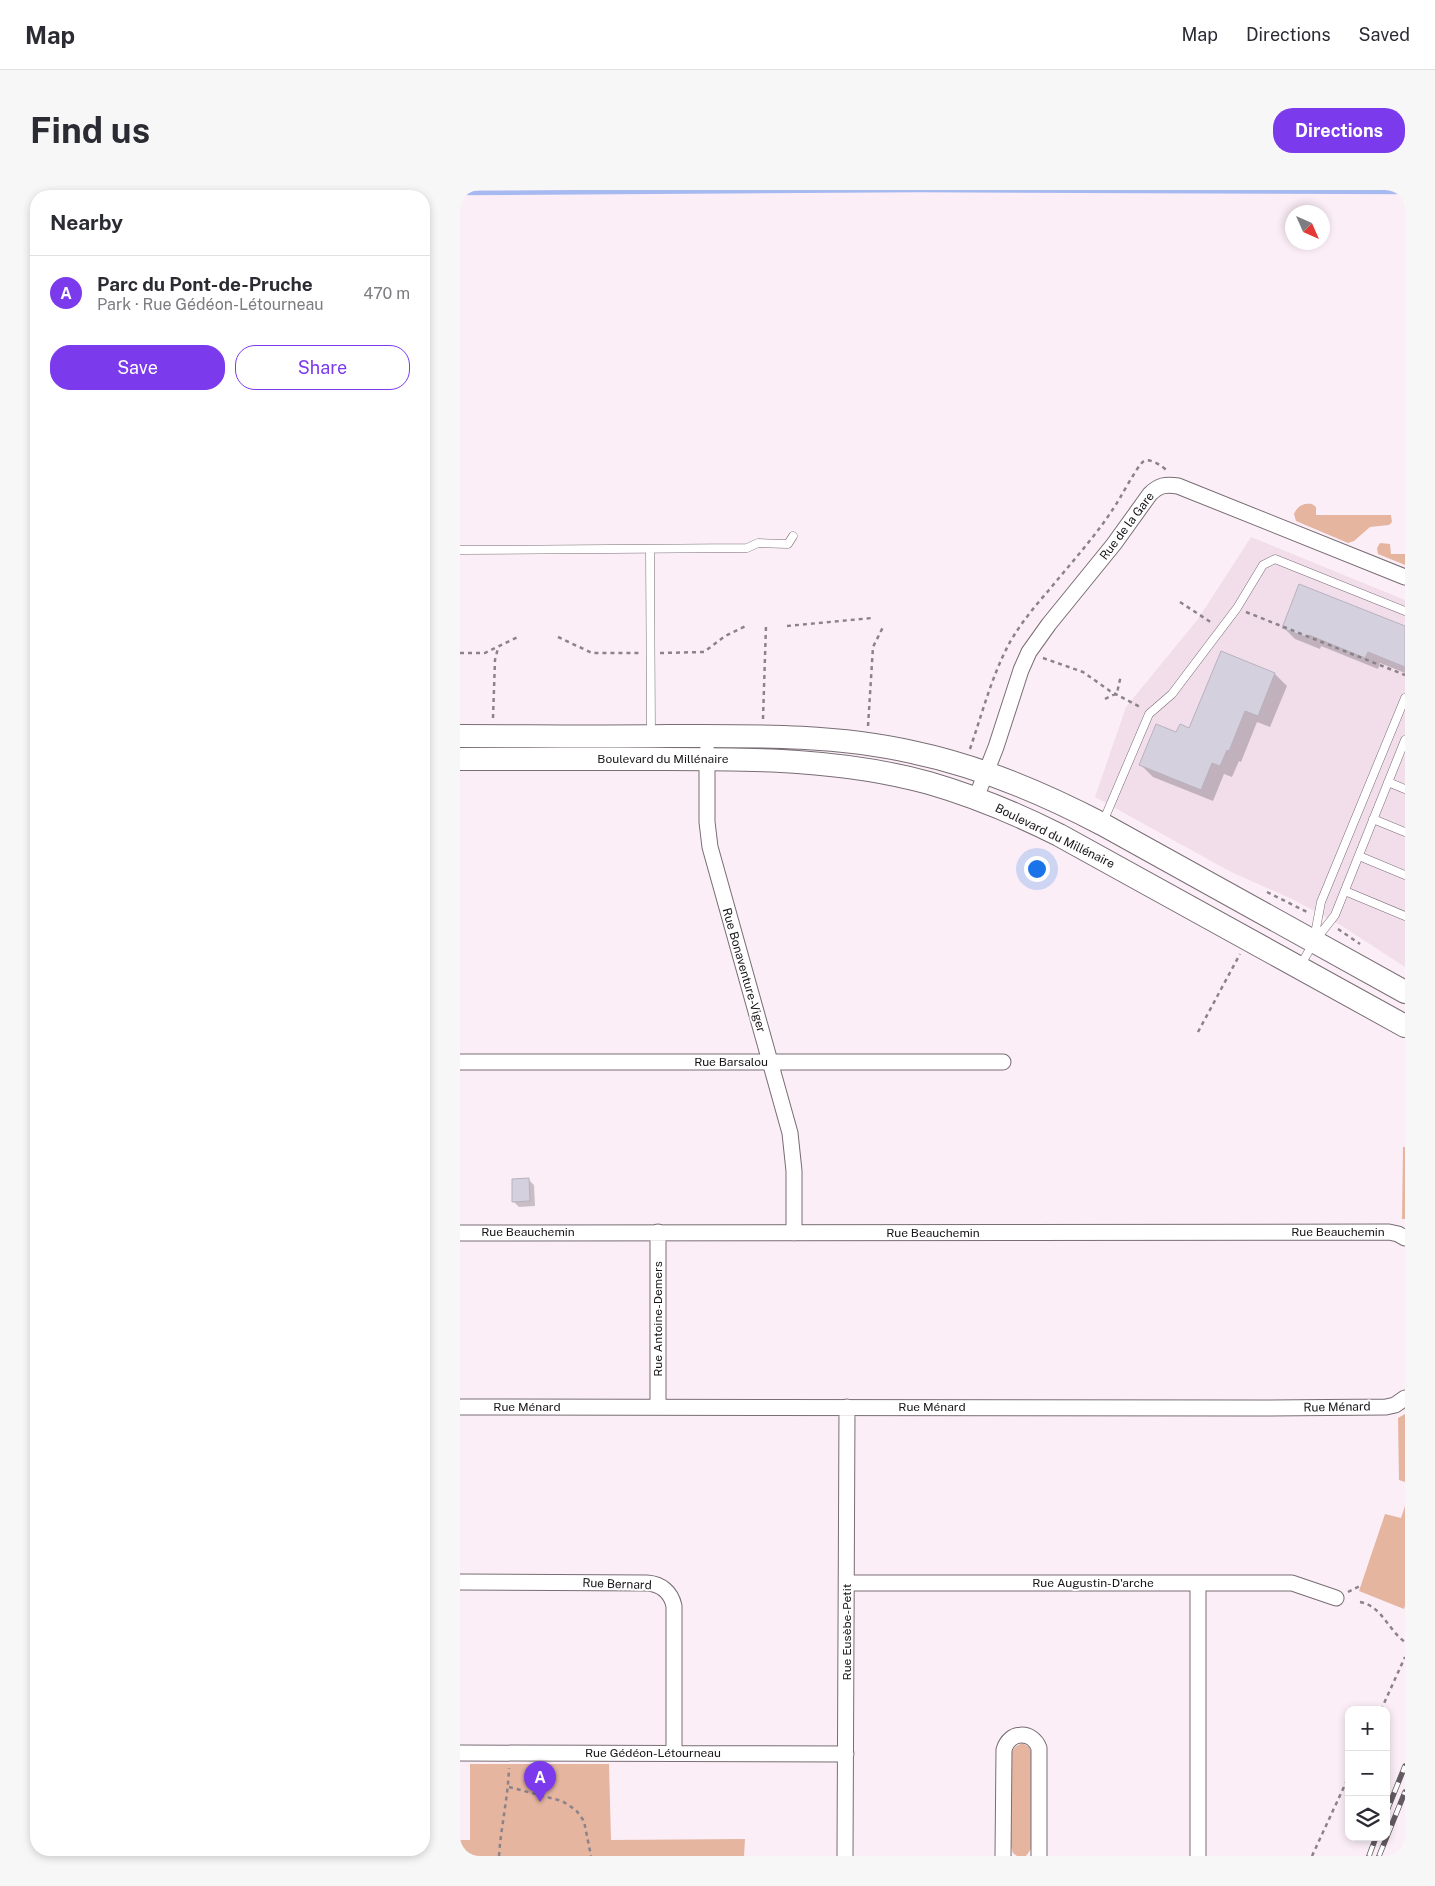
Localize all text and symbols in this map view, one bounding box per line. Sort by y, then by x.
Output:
text: Map [25,21,75,49]
text: Map [1181,24,1218,45]
text: Directions [1246,24,1331,45]
text: Saved [1359,24,1410,45]
button: Directions [1273,108,1405,153]
text: Find us [30,110,150,151]
north arrow [1285,205,1330,250]
text: Nearby [50,210,123,235]
text: Parc du Pont-de-Pruche [97,273,313,295]
text: A [60,284,72,303]
text: 470 m [363,284,410,303]
text: Park · Rue Gédéon-Létourneau [97,295,324,314]
button: Save [50,345,225,390]
button: Share [235,345,410,390]
street label: Rue de la Gare [1097,489,1157,563]
street label: Boulevard du Millénaire [597,752,729,766]
street label: Boulevard du Millénaire [993,801,1117,871]
your location [1024,856,1050,882]
street label: Rue Bonaventure-Viger [720,906,769,1034]
street label: Rue Barsalou [694,1055,768,1069]
street label: Rue Beauchemin [481,1225,575,1239]
street label: Rue Beauchemin [1291,1225,1385,1239]
street label: Rue Beauchemin [886,1226,980,1240]
street label: Rue Antoine-Demers [651,1261,665,1377]
street label: Rue Ménard [1303,1399,1371,1415]
street label: Rue Ménard [493,1400,561,1414]
street label: Rue Ménard [898,1400,966,1414]
street label: Rue Bernard [582,1576,652,1592]
street label: Rue Augustin-D'arche [1032,1576,1154,1590]
street label: Rue Eusèbe-Petit [840,1583,854,1680]
map controls [1345,1706,1390,1841]
button: + [1345,1706,1390,1751]
street label: Rue Gédéon-Létourneau [585,1746,721,1760]
button: − [1345,1751,1390,1796]
pin: A [524,1761,556,1802]
button: layers [1345,1796,1390,1841]

